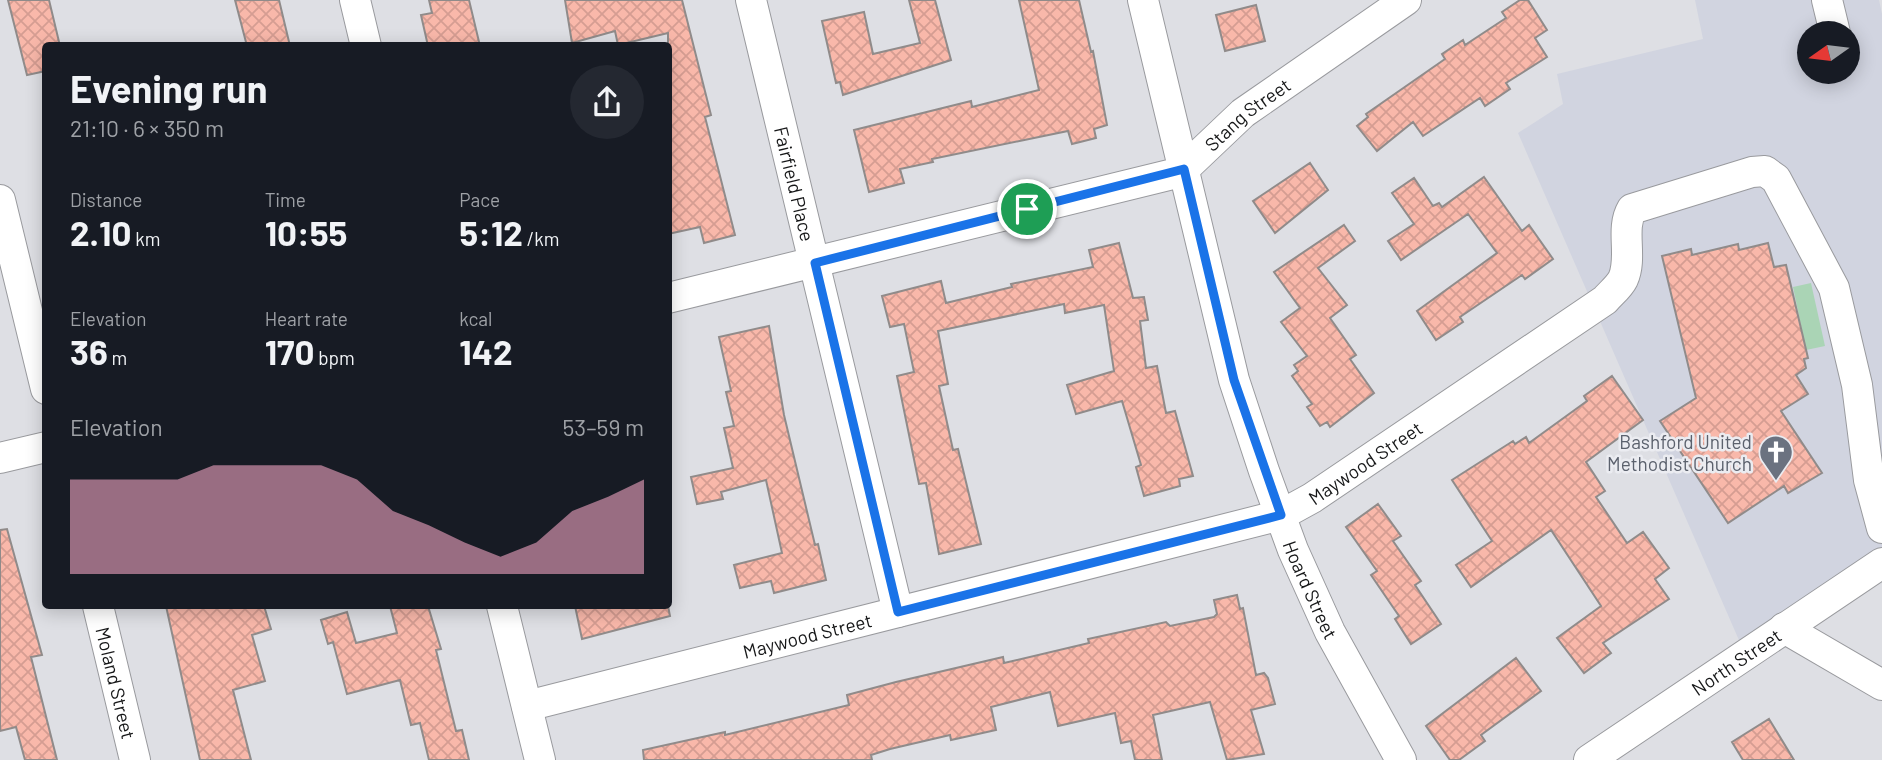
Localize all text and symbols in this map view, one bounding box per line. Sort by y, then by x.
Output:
north arrow [1797,21,1860,84]
map controls [1797,21,1860,84]
text: Evening run [70,65,268,111]
button: share [570,65,644,139]
street label: Stang Street [1199,72,1294,155]
text: 21:10 · 6 × 350 m [70,114,224,142]
street label: Fairfield Place [770,124,820,244]
pin [997,179,1057,239]
text: Distance [70,188,142,211]
text: Time [265,188,306,211]
text: Pace [459,188,500,211]
icon: arrive [1008,190,1046,228]
text: 2.10 [70,211,131,253]
text: 10:55 [265,211,347,253]
text: 5:12 [459,211,523,253]
text: km [131,227,160,250]
text: /km [523,227,560,250]
text: Elevation [70,307,147,330]
text: Heart rate [265,307,348,330]
text: kcal [459,307,492,330]
text: 36 [70,330,108,372]
text: 170 [265,330,314,372]
text: 142 [459,330,513,372]
text: m [108,346,127,369]
text: bpm [314,346,355,369]
text: Elevation [70,413,163,441]
text: 53–59 m [563,413,644,441]
street label: Maywood Street [1304,416,1426,509]
place label: Bashford United Methodist Church [1607,430,1752,475]
church icon: Bashford United Methodist Church [1757,433,1795,482]
street label: Hoard Street [1279,537,1343,643]
street label: Maywood Street [740,608,874,662]
street label: North Street [1687,623,1785,700]
street label: Moland Street [92,625,141,741]

